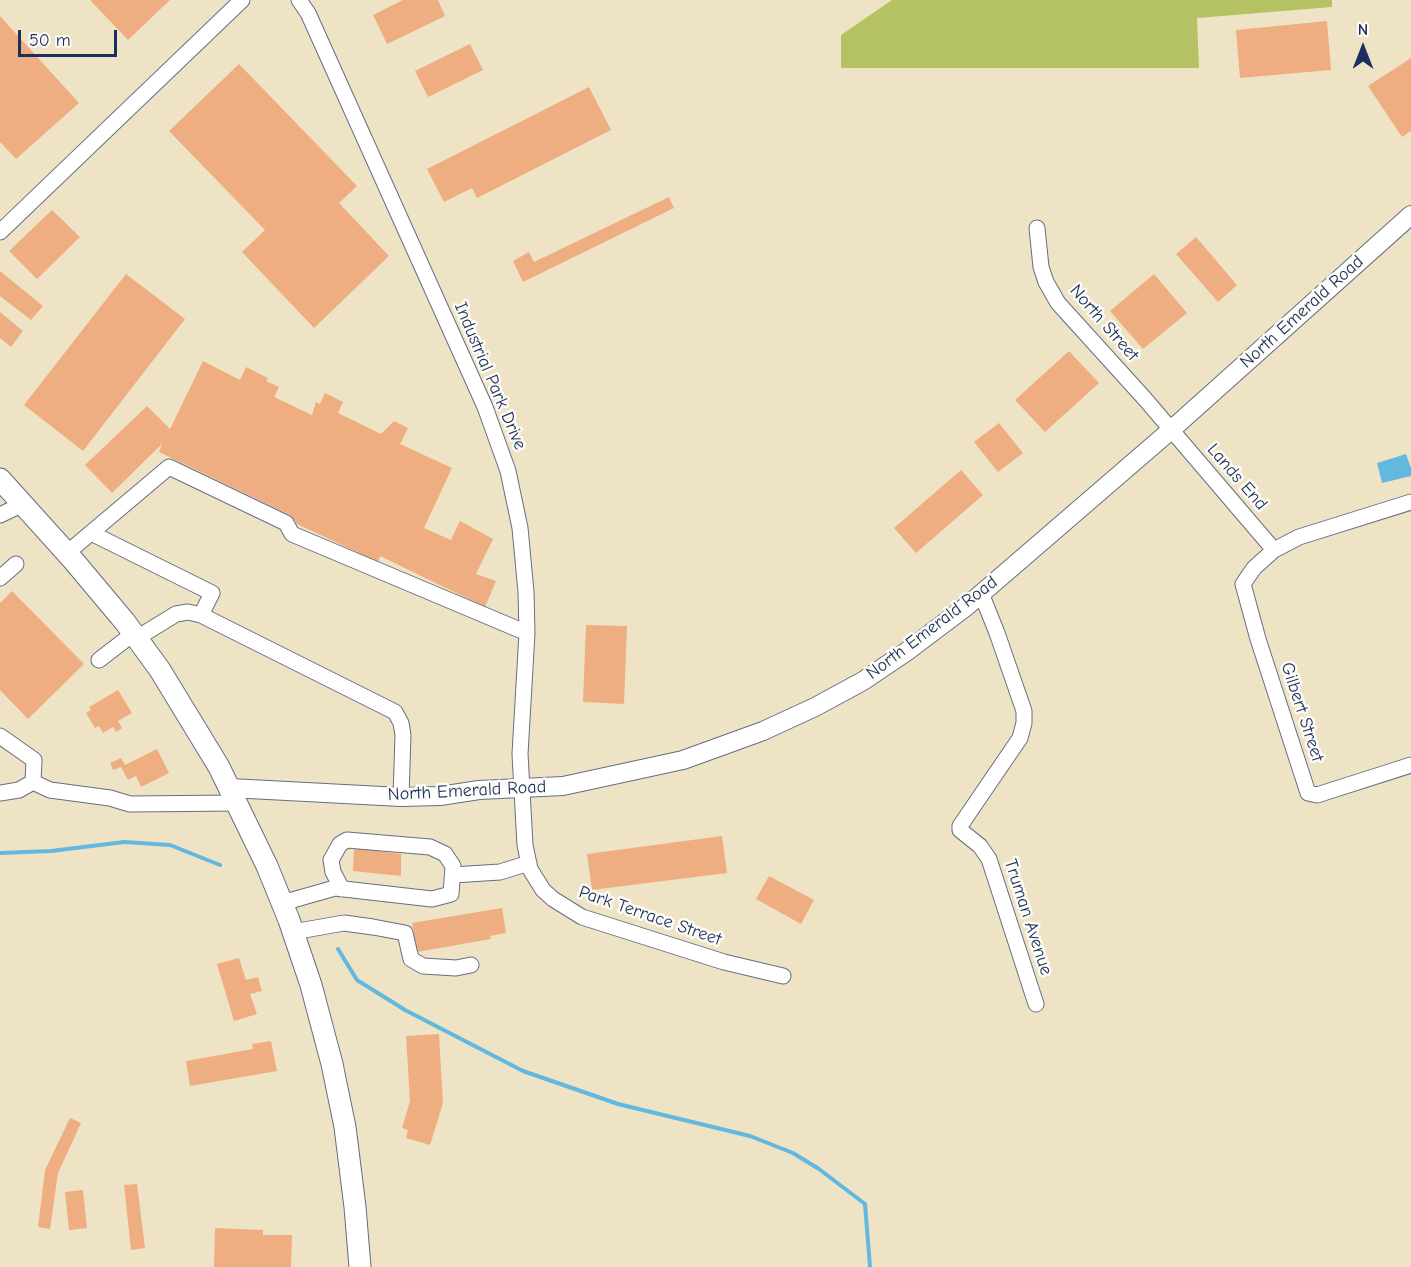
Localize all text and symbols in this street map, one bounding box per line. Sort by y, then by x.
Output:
scale bar [21,18,120,56]
north arrow [1333,18,1393,78]
text: N [1358,21,1368,39]
text: 50 m [29,30,71,51]
street label: North Emerald Road [1236,251,1368,373]
street label: North Street [1065,280,1143,366]
street label: Industrial Park Drive [449,299,531,453]
street label: Lands End [1202,439,1272,515]
street label: North Emerald Road [862,572,1002,684]
street label: Gilbert Street [1276,660,1328,764]
street label: North Emerald Road [387,776,547,806]
street label: Truman Avenue [999,856,1057,978]
street label: Park Terrace Street [576,881,724,951]

